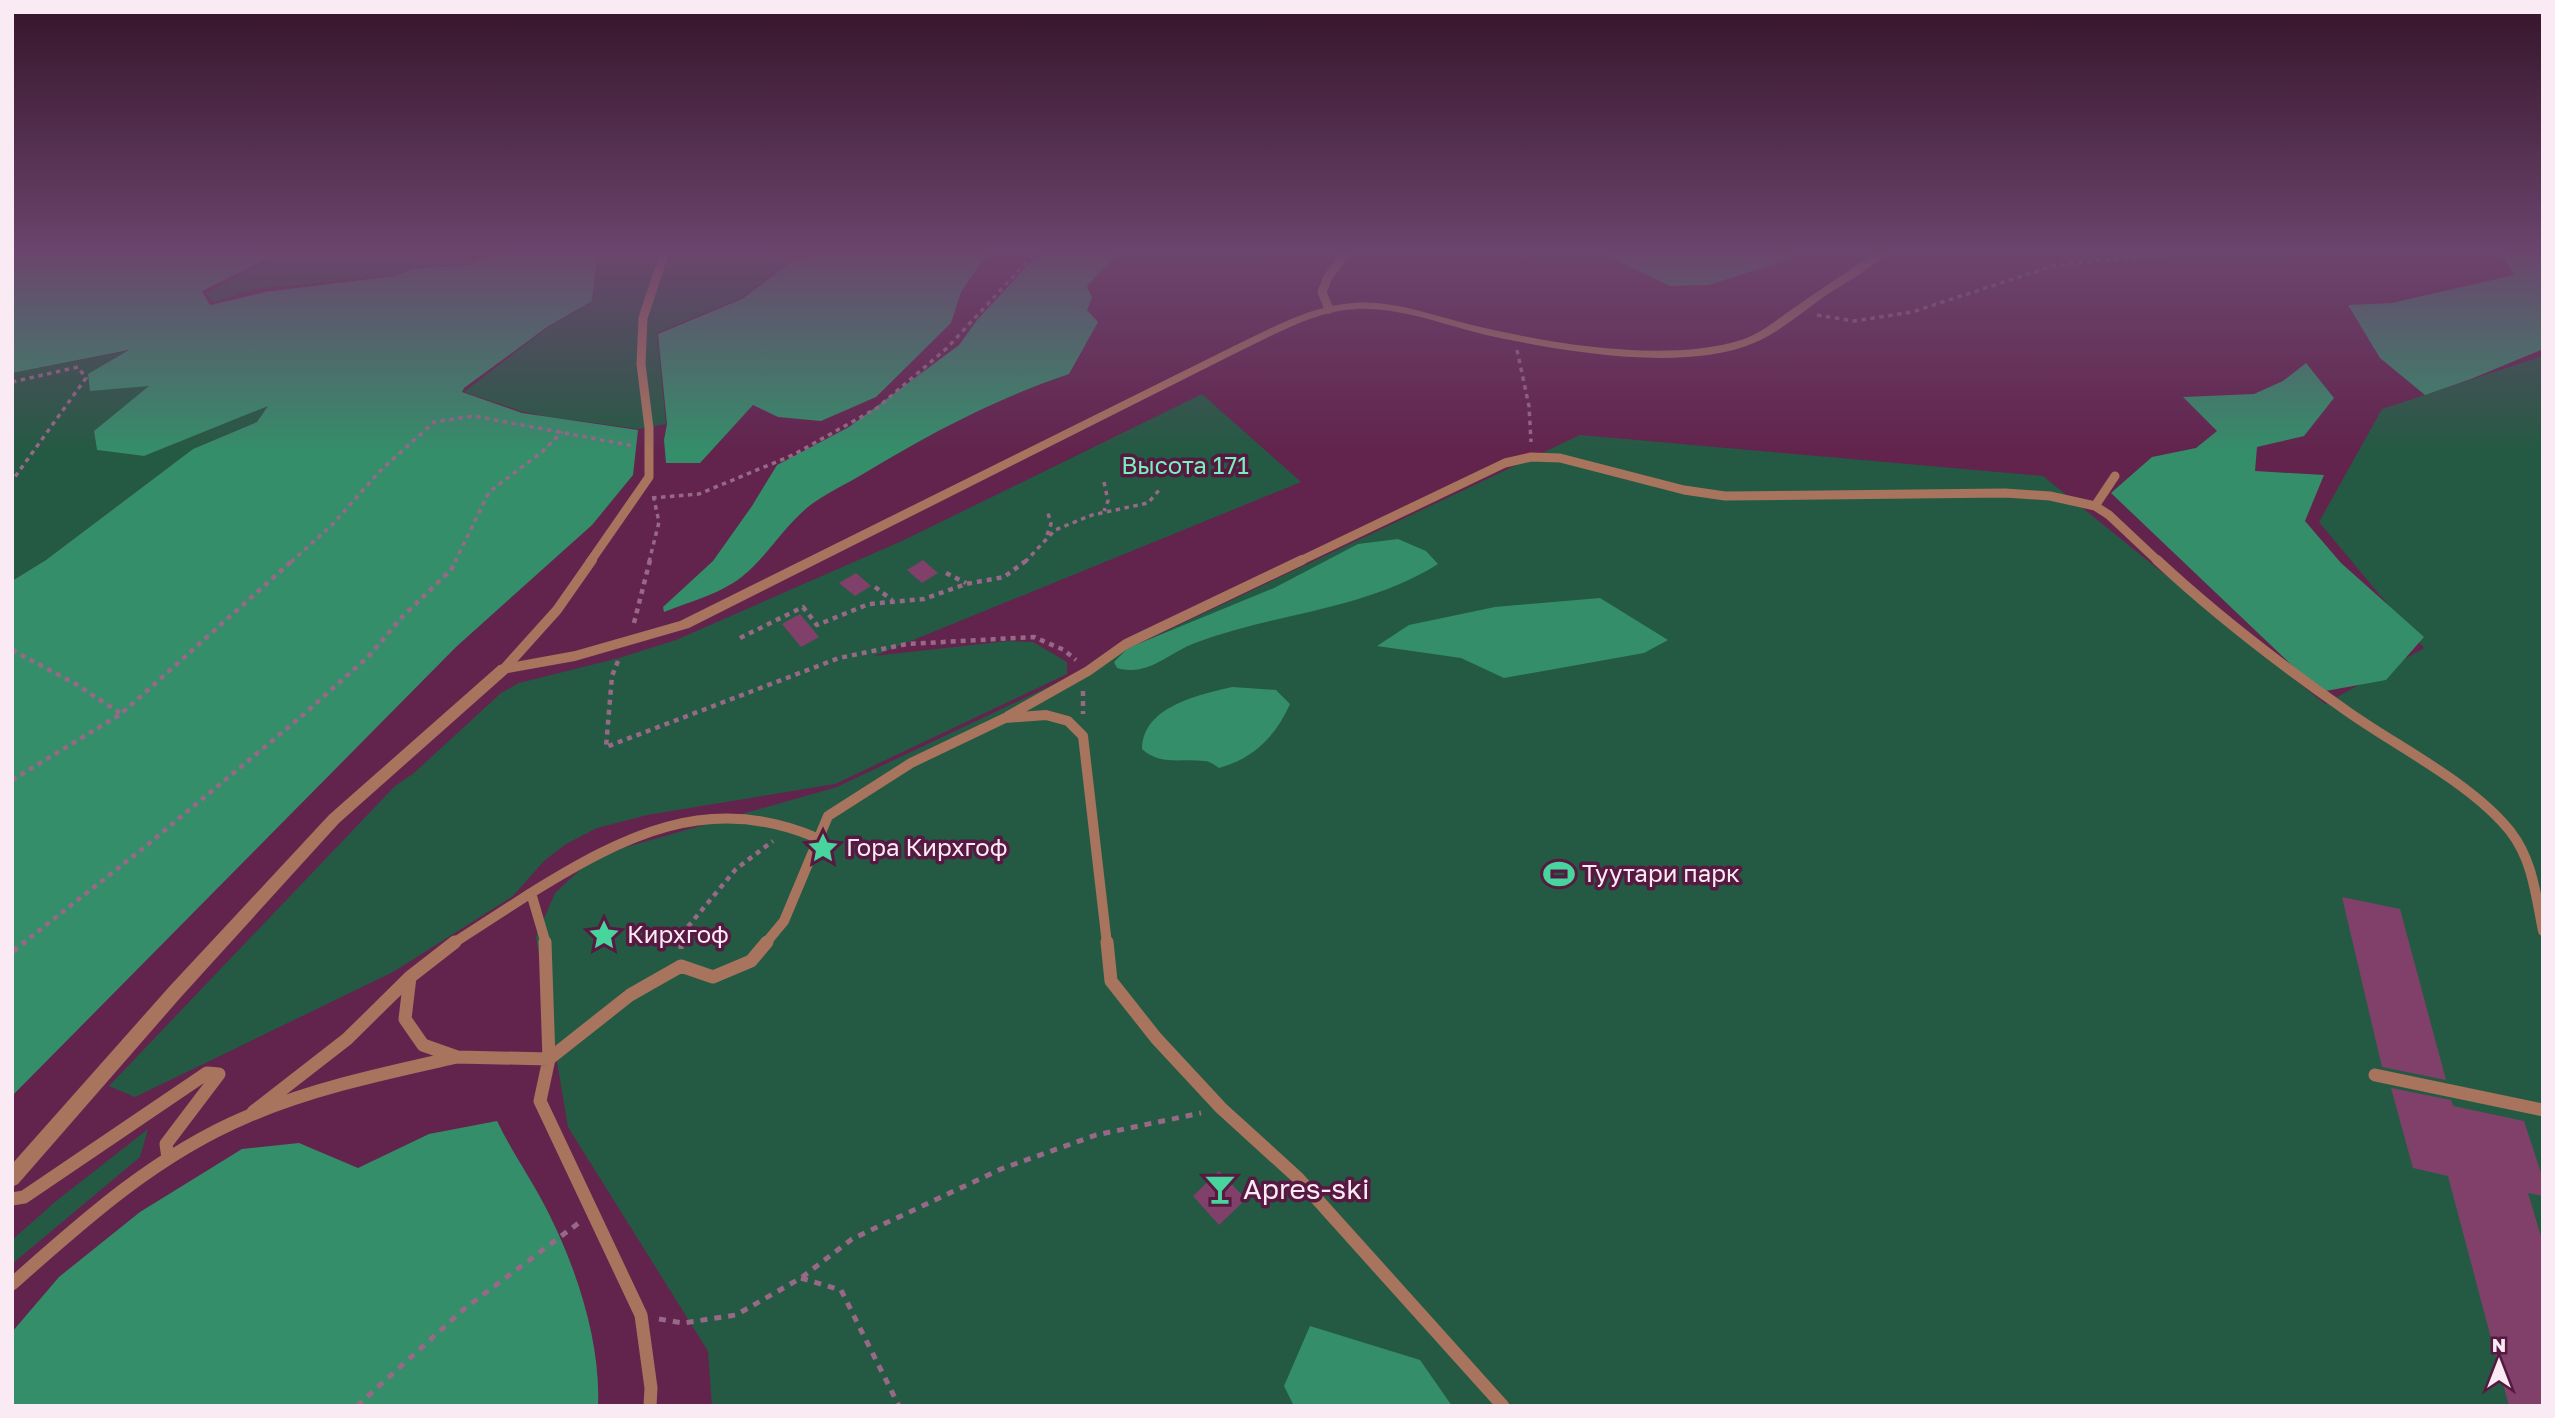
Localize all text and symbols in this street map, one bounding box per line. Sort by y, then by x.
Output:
park label: Высота 171 [1121,450,1249,479]
place icon: Гора Кирхгоф [806,831,840,865]
place label: Гора Кирхгоф [846,832,1007,861]
sports icon: Туутари парк [1542,857,1576,891]
place label: Туутари парк [1582,858,1740,887]
place icon: Кирхгоф [587,918,621,952]
place label: Кирхгоф [627,919,729,948]
bar icon: Apres-ski [1203,1172,1237,1206]
place label: Apres-ski [1243,1172,1370,1205]
north arrow [2464,1327,2534,1397]
text: N [2492,1333,2506,1356]

